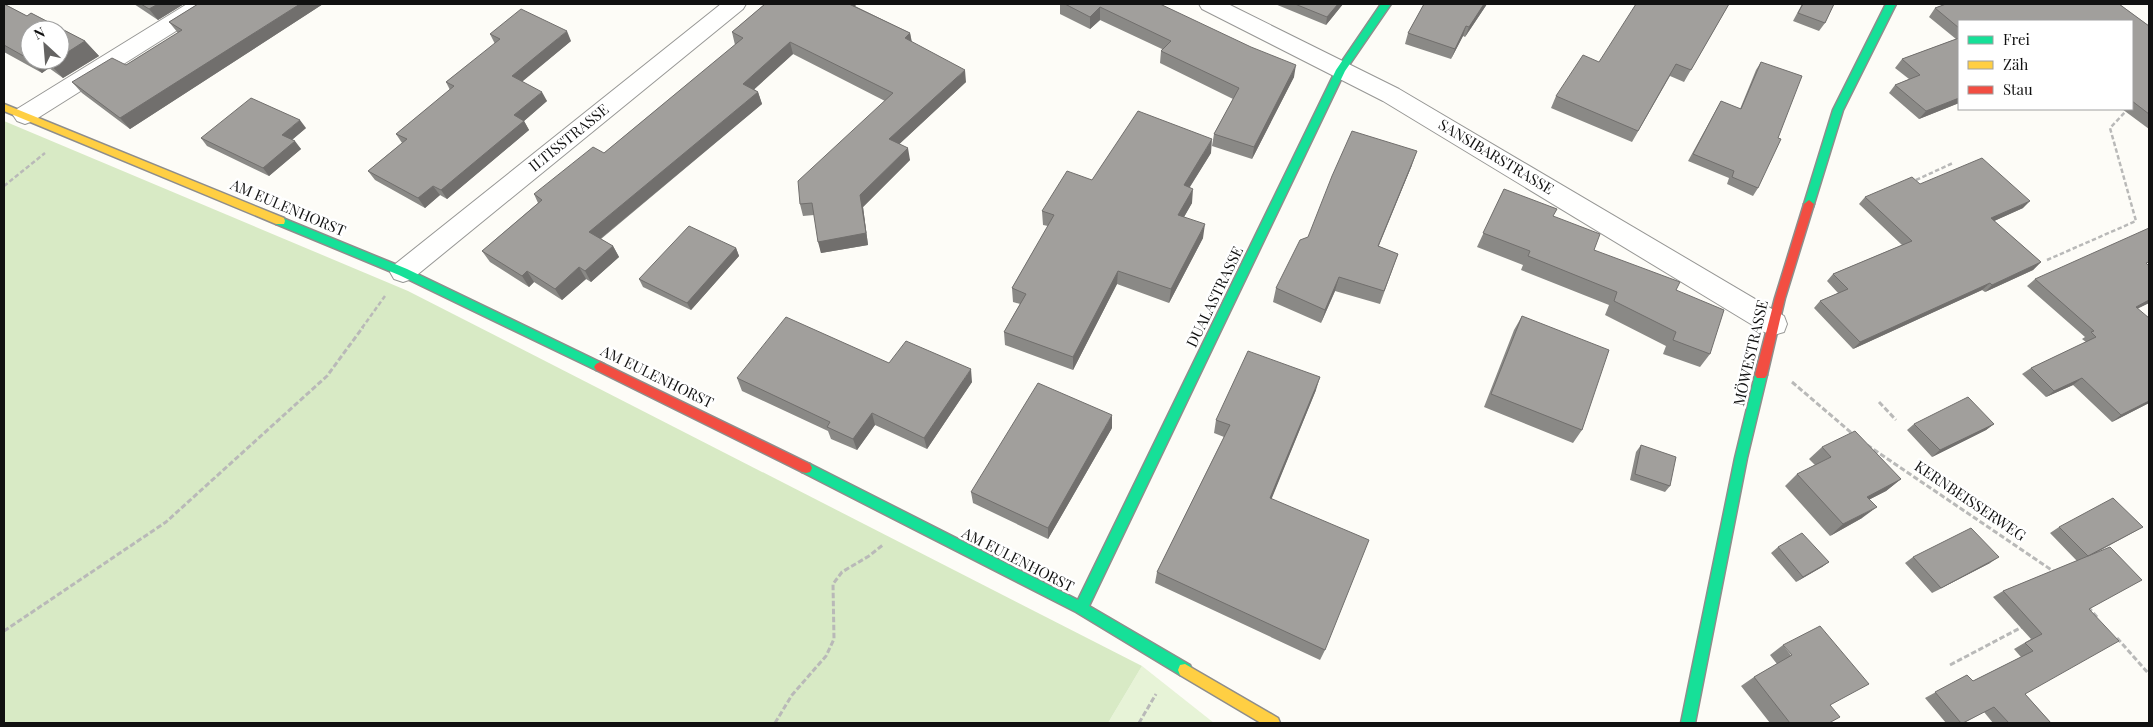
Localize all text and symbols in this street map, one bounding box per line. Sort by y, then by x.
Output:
north arrow [20,20,70,70]
legend [1958,20,2133,110]
text: N [30,22,48,44]
text: Frei [2003,29,2031,49]
text: Zäh [2003,54,2028,74]
text: Stau [2003,79,2033,99]
street label: ILTISSTRASSE [524,99,612,176]
street label: SANSIBARSTRASSE [1435,114,1558,198]
street label: AM EULENHORST [227,173,349,240]
street label: DUALASTRASSE [1181,243,1247,350]
street label: MÖWESTRASSE [1728,298,1772,408]
street label: AM EULENHORST [597,340,717,412]
street label: KERNBEISSERWEG [1911,455,2030,545]
street label: AM EULENHORST [958,522,1078,596]

